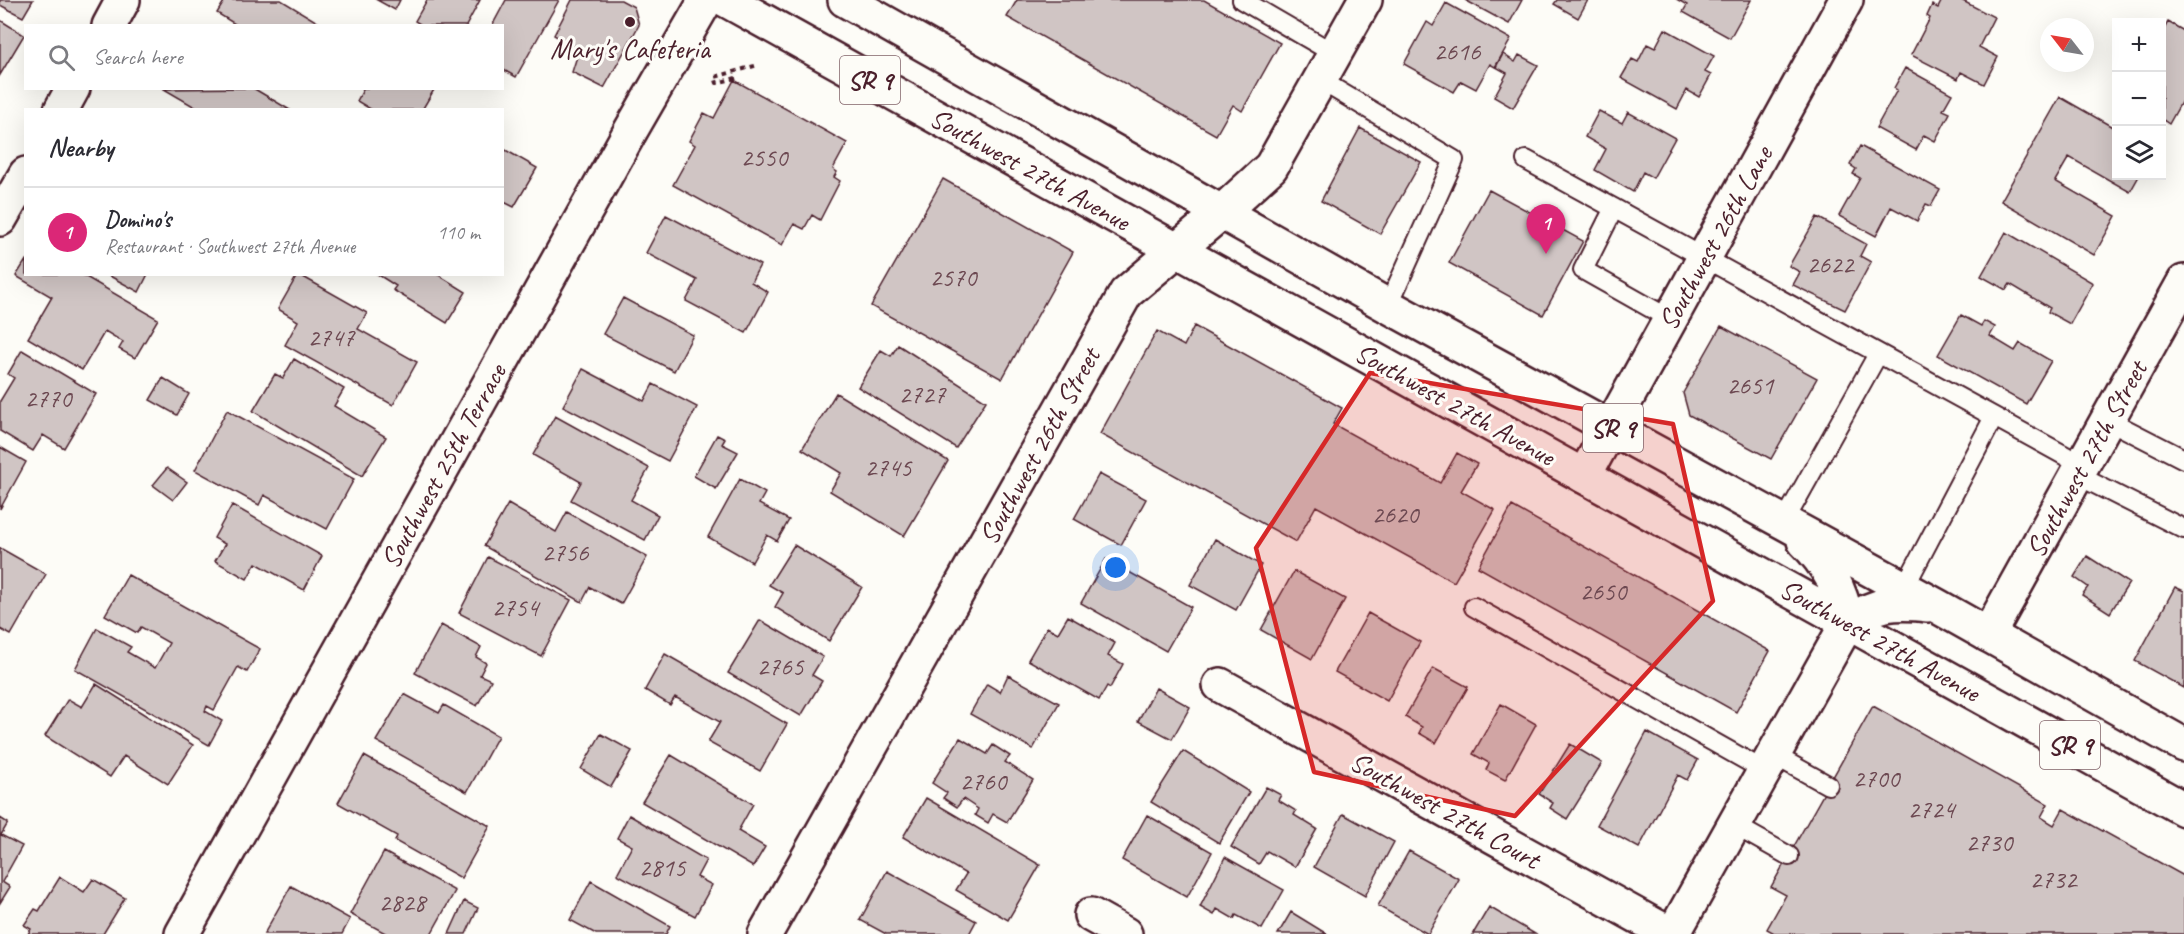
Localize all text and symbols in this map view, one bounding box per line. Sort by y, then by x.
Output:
marker: Mary's Cafeteria [623,15,637,29]
north arrow [2040,18,2094,72]
map controls [2112,18,2166,180]
button: + [2112,18,2166,72]
search box [24,24,504,90]
place label: Mary's Cafeteria [550,31,711,66]
house number: 2616 [1434,35,1482,68]
icon: search [45,41,78,74]
text: Search here [93,43,183,71]
road number: SR 9 [840,56,900,104]
button: − [2112,72,2166,126]
street label: Southwest 27th Avenue [924,100,1138,239]
button: layers [2112,126,2166,180]
text: Nearby [48,131,113,164]
street label: Southwest 26th Lane [1650,138,1781,336]
house number: 2550 [741,141,790,174]
pin: 1 [1526,204,1566,254]
text: Domino's [105,206,171,234]
text: 1 [63,220,72,245]
text: 110 m [437,220,480,245]
text: Restaurant · Southwest 27th Avenue [105,234,355,259]
house number: 2622 [1807,248,1856,281]
house number: 2570 [930,261,979,294]
house number: 2747 [308,321,356,354]
street label: Southwest 27th Avenue [1349,335,1563,474]
street label: Southwest 26th Street [971,339,1109,550]
street label: Southwest 27th Street [2018,352,2156,563]
street label: Southwest 25th Terrace [372,356,515,574]
house number: 2651 [1727,369,1775,402]
house number: 2727 [899,378,947,411]
house number: 2770 [25,382,74,415]
road number: SR 9 [1583,404,1643,452]
house number: 2745 [865,451,913,484]
house number: 2620 [1372,498,1421,531]
house number: 2756 [542,536,590,569]
your location [1101,553,1130,582]
street label: Southwest 27th Avenue [1774,571,1988,710]
house number: 2650 [1580,575,1629,608]
house number: 2754 [492,591,541,624]
house number: 2765 [757,650,805,683]
road number: SR 9 [2040,721,2100,769]
street label: Southwest 27th Court [1344,743,1548,878]
house number: 2700 [1853,762,1902,795]
house number: 2760 [960,765,1009,798]
house number: 2724 [1908,793,1957,826]
house number: 2730 [1966,826,2015,859]
house number: 2815 [639,851,687,884]
house number: 2732 [2030,863,2079,896]
house number: 2828 [379,886,428,919]

